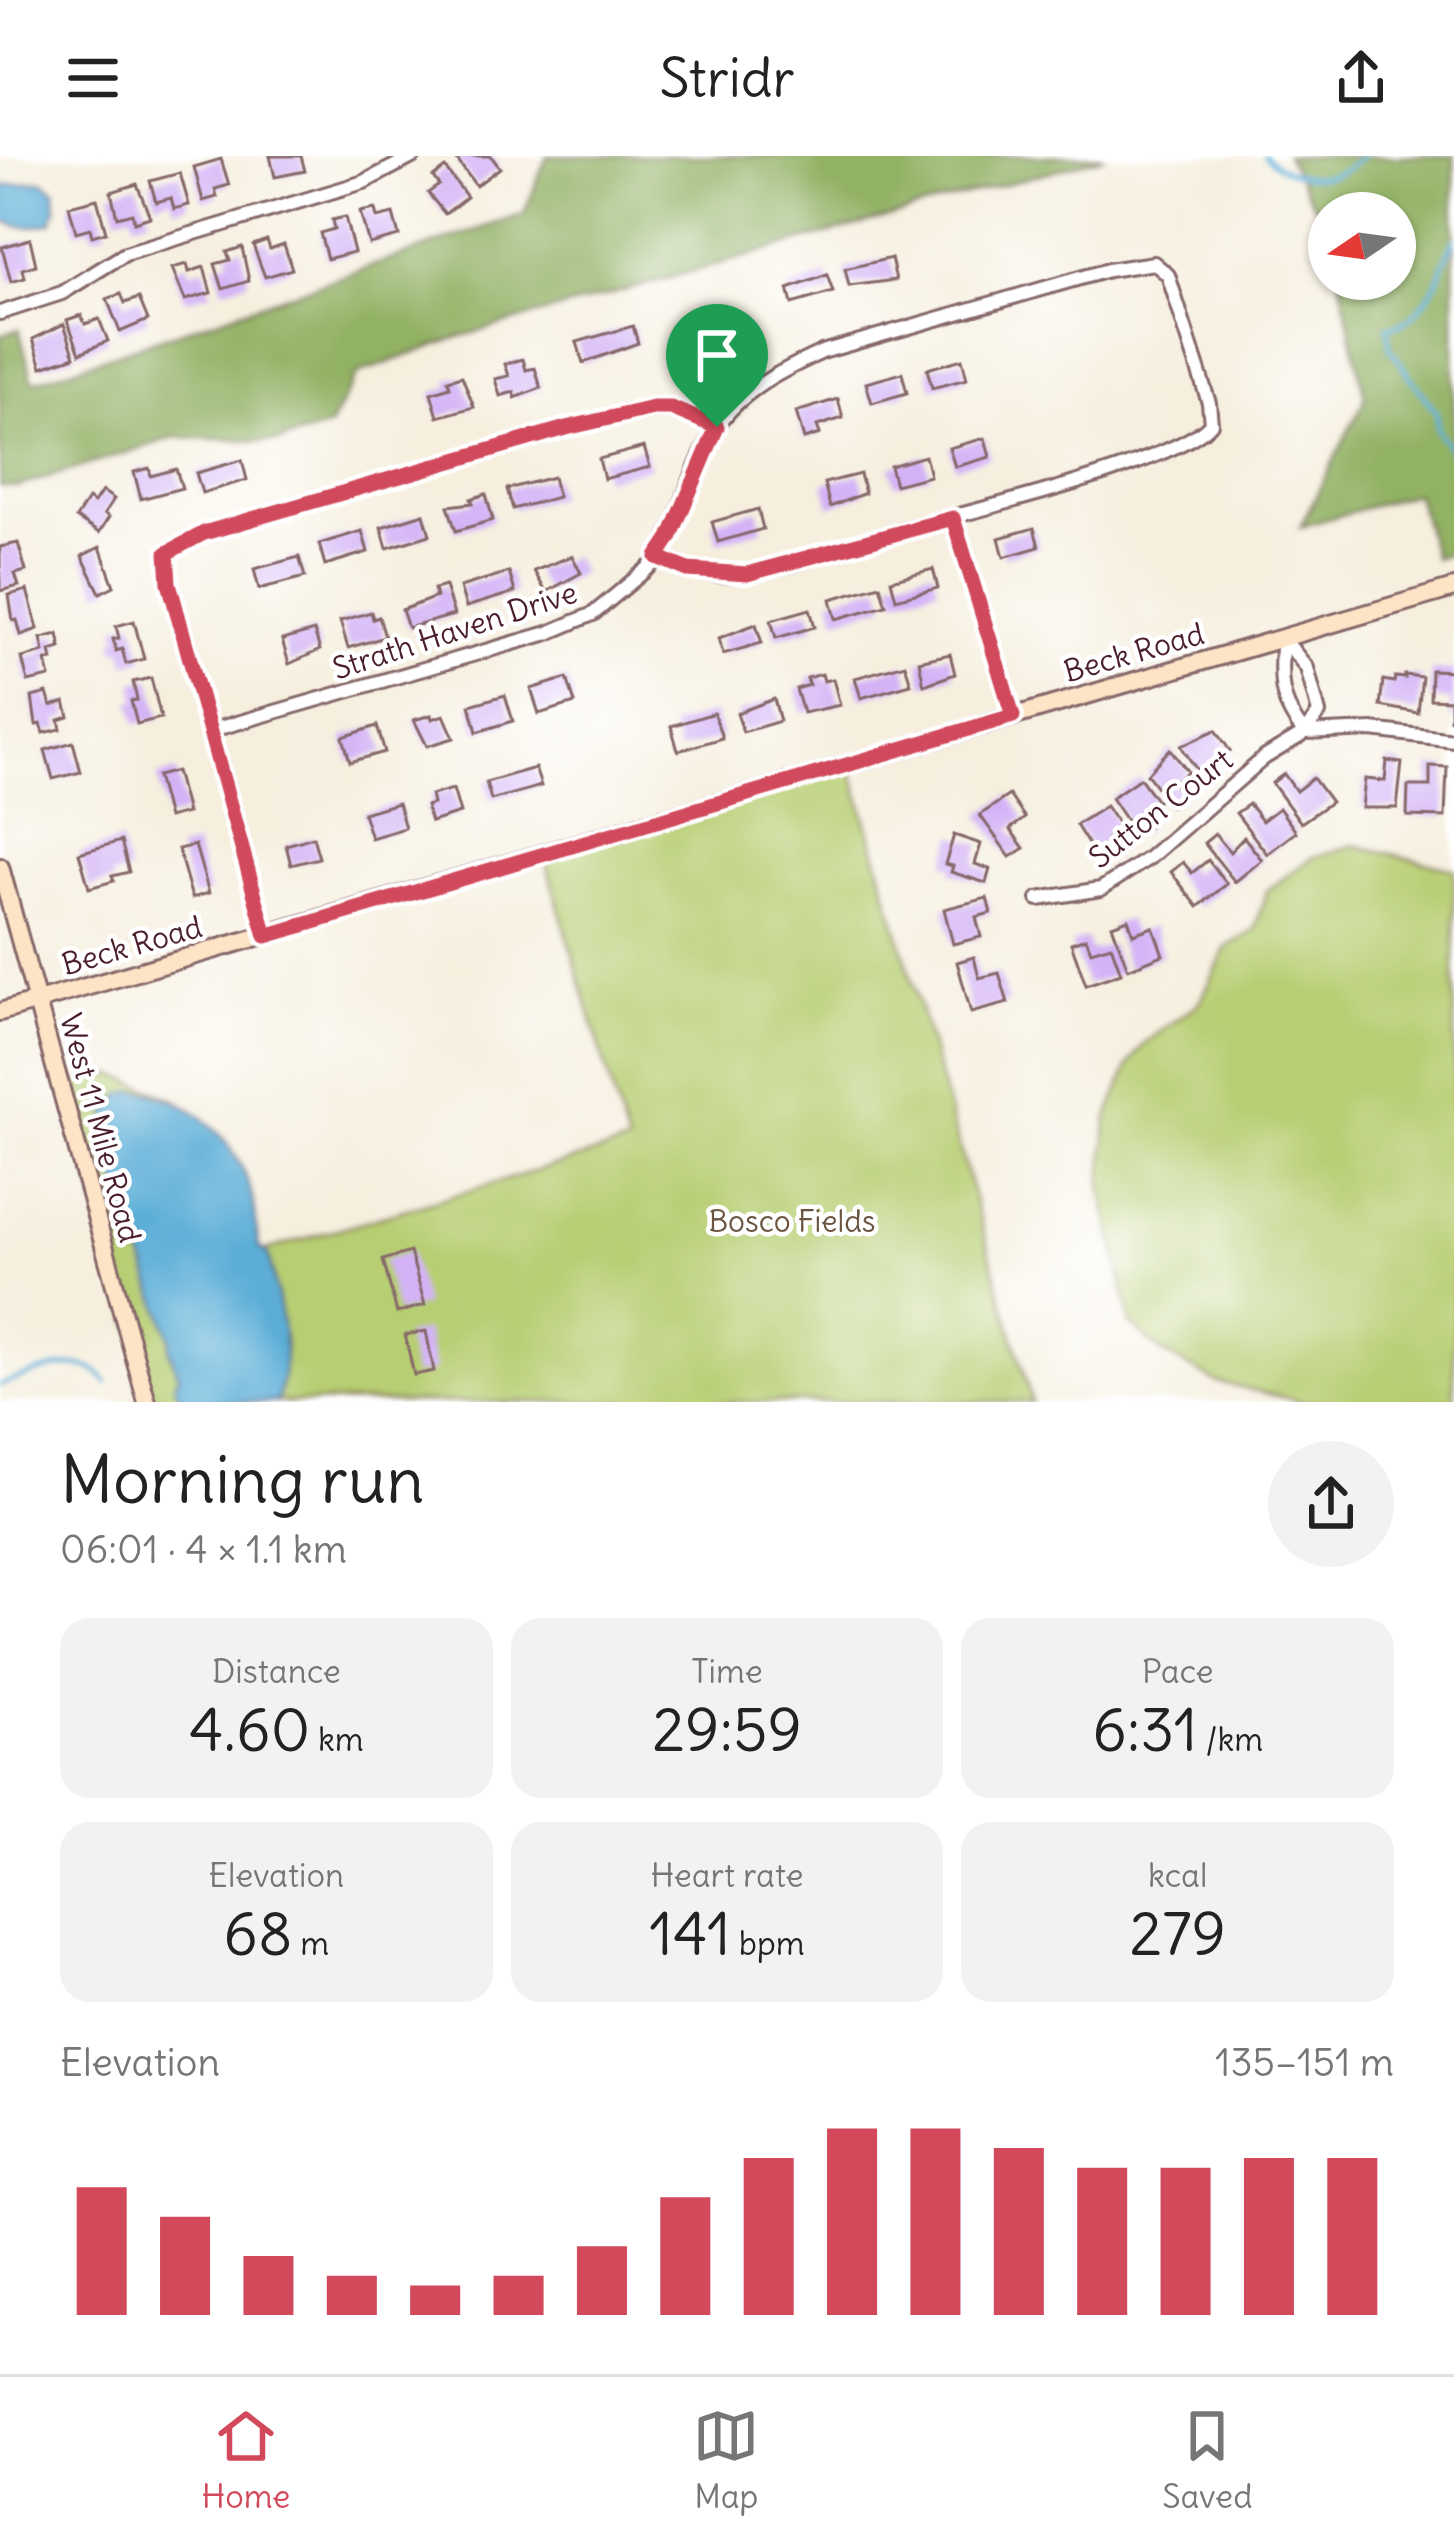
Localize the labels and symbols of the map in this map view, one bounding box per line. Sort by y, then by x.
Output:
north arrow [1308,192,1416,300]
pin [666,304,768,427]
street label: Strath Haven Drive [328,573,582,687]
street label: Beck Road [1059,614,1208,690]
street label: Sutton Court [1081,740,1240,876]
street label: Beck Road [57,907,206,983]
street label: West 11 Mile Road [52,1009,150,1246]
park label: Bosco Fields [708,1202,876,1240]

